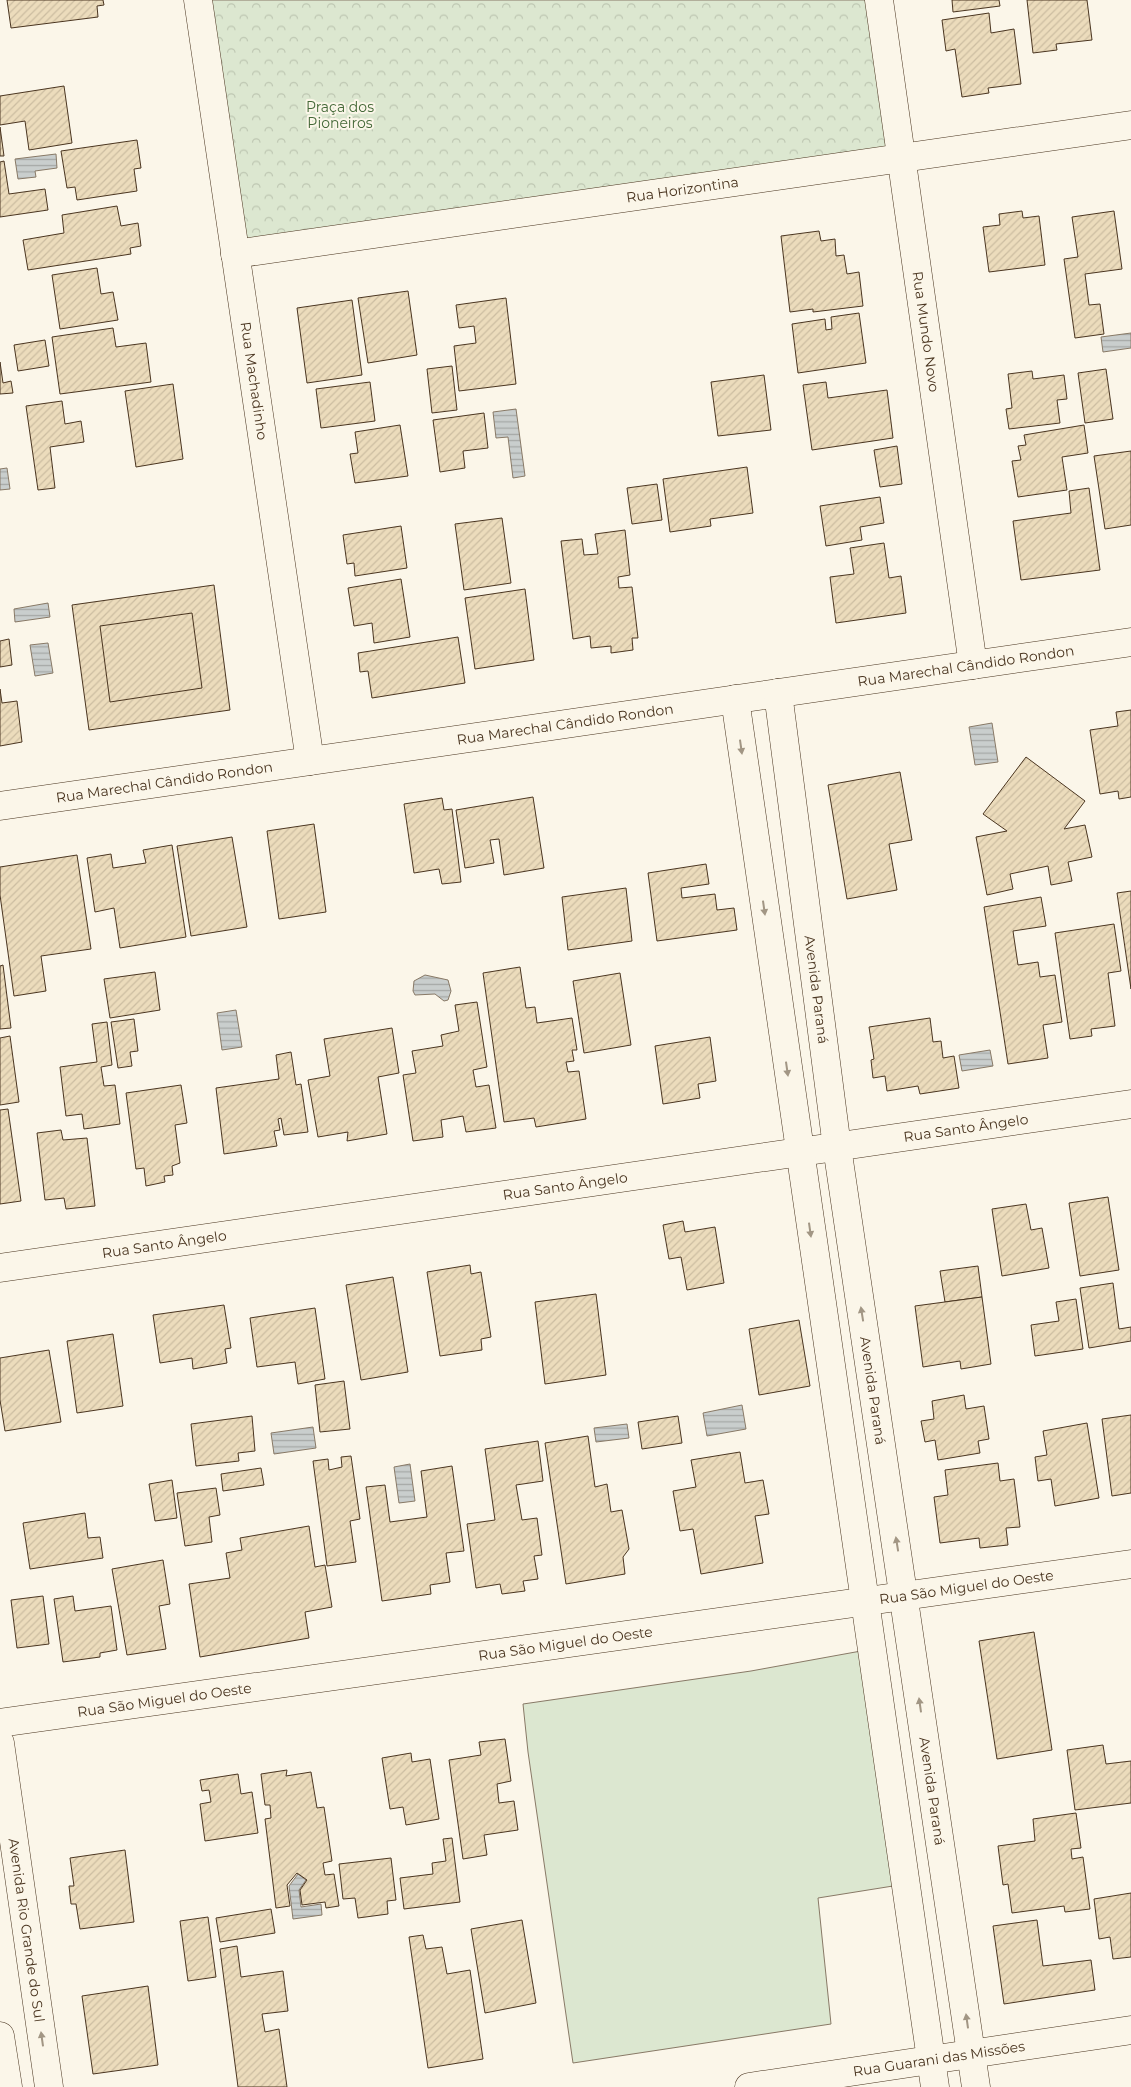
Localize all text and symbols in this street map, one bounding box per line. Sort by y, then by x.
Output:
park label: Praça dos Pioneiros [306,98,374,132]
street label: Rua Horizontina [625,173,740,207]
street label: Rua Mundo Novo [908,270,943,394]
street label: Rua Machadinho [236,320,272,442]
street label: Rua Marechal Cândido Rondon [856,641,1076,691]
street label: Rua Marechal Cândido Rondon [455,699,675,749]
one-way arrow [738,739,746,755]
street label: Rua Marechal Cândido Rondon [55,758,274,807]
one-way arrow [760,900,768,916]
street label: Avenida Paraná [801,934,833,1045]
one-way arrow [783,1061,791,1077]
street label: Rua Santo Ângelo [902,1110,1030,1146]
street label: Rua Santo Ângelo [502,1168,629,1204]
one-way arrow [806,1222,814,1238]
street label: Rua Santo Ângelo [101,1226,228,1262]
one-way arrow [858,1306,866,1322]
street label: Avenida Paraná [856,1335,890,1446]
one-way arrow [892,1536,900,1552]
street label: Rua São Miguel do Oeste [878,1566,1055,1608]
street label: Rua São Miguel do Oeste [477,1622,654,1665]
street label: Rua São Miguel do Oeste [76,1679,253,1721]
one-way arrow [916,1696,924,1712]
street label: Avenida Paraná [915,1736,949,1847]
street label: Avenida Rio Grande do Sul [5,1837,49,2023]
one-way arrow [963,2013,971,2029]
one-way arrow [38,2030,46,2046]
street label: Rua Guarani das Missões [852,2037,1026,2080]

